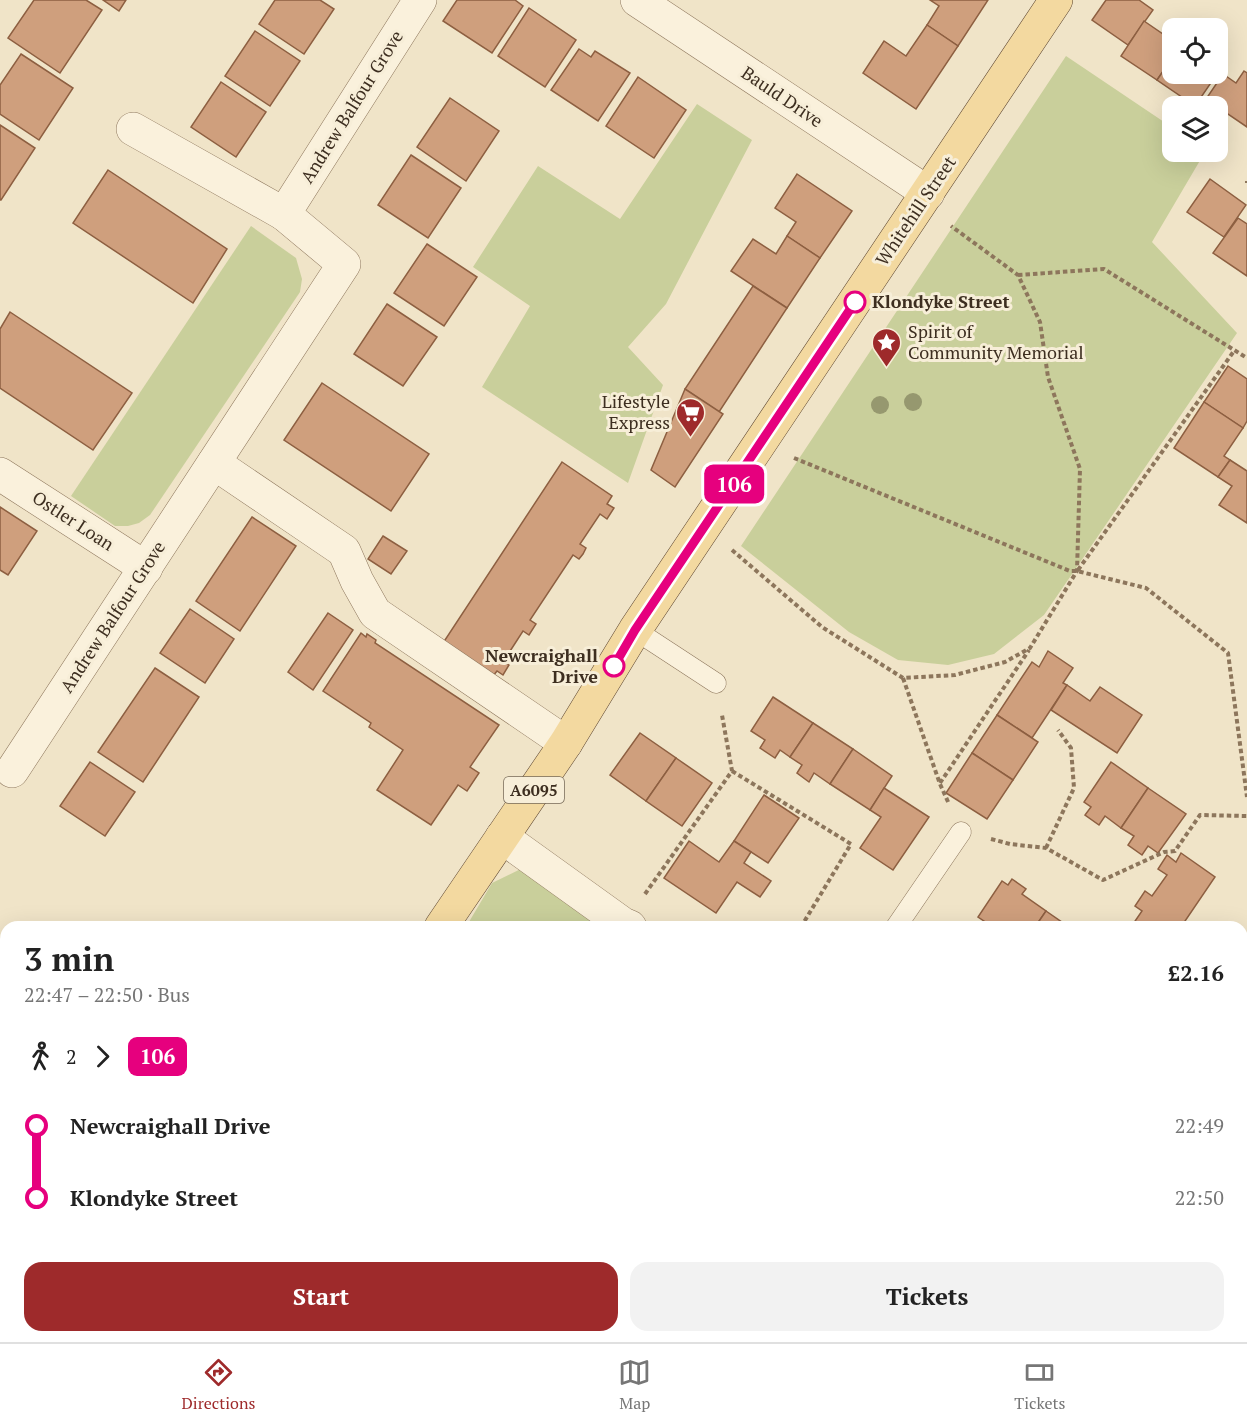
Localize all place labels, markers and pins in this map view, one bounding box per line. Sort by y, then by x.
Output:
place label: Klondyke Street [872,289,1010,313]
marker: Klondyke Street [844,291,866,313]
place label: Spirit of Community Memorial [908,319,1084,364]
place icon: Spirit of Community Memorial [871,326,903,368]
place label: Lifestyle Express [602,389,670,434]
supermarket icon: Lifestyle Express [675,396,707,438]
place label: Newcraighall Drive [485,643,598,688]
marker: Newcraighall Drive [603,655,625,677]

